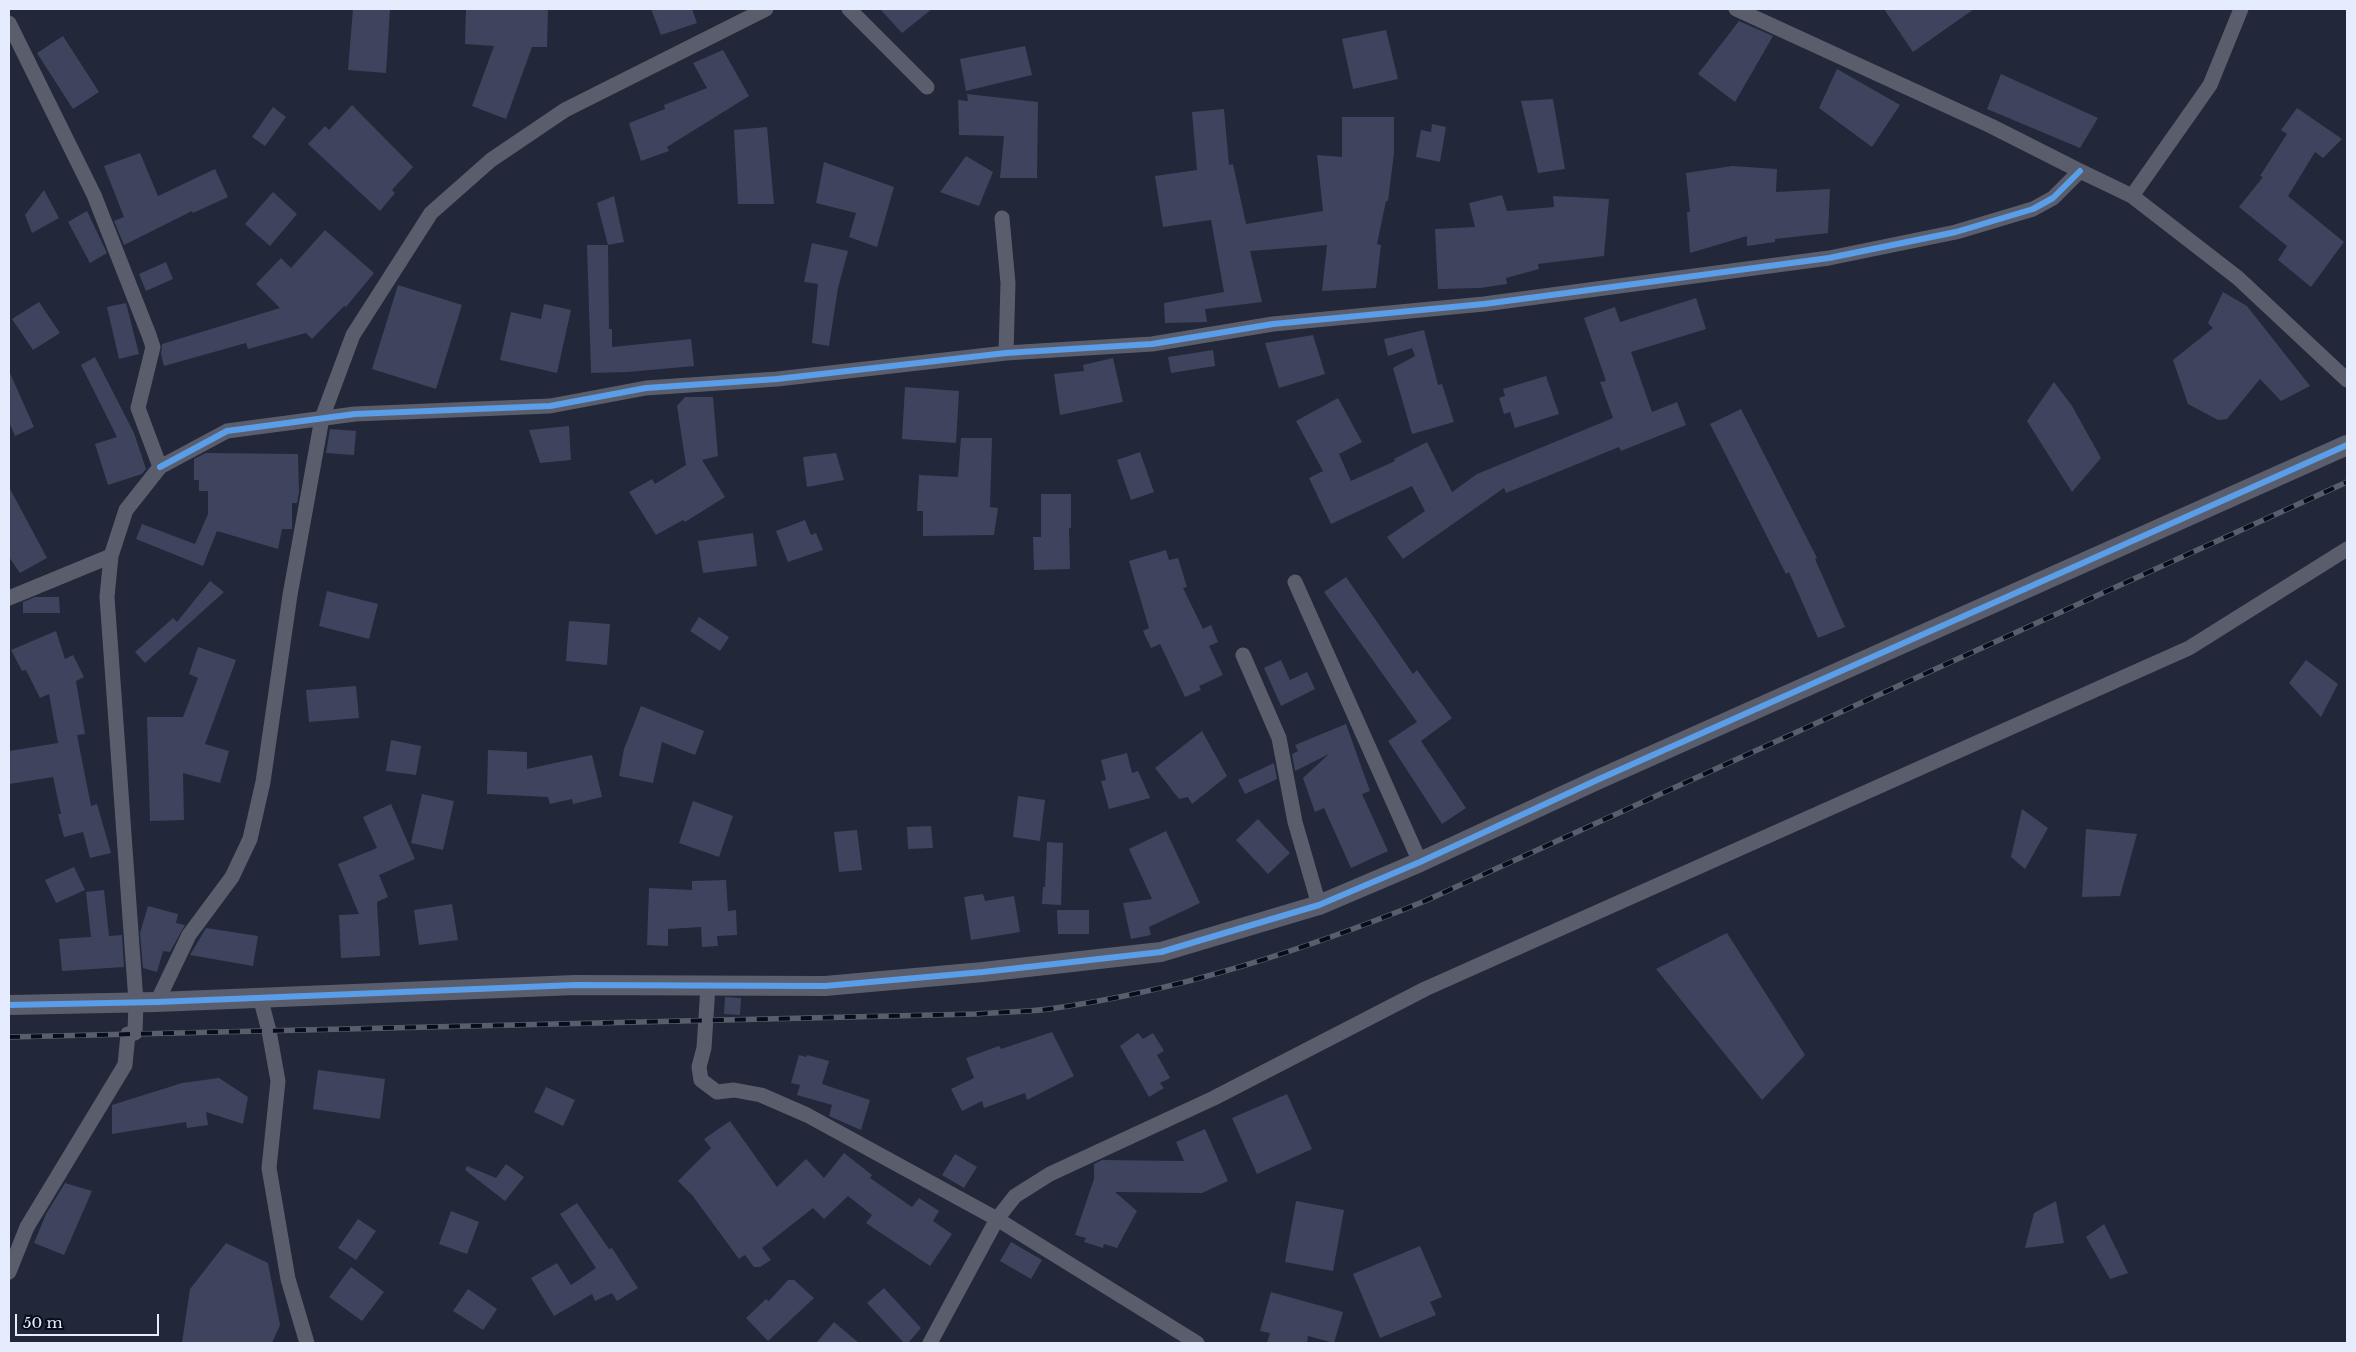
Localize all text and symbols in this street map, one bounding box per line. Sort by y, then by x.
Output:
scale bar [18,1304,161,1336]
text: 50 m [23,1313,63,1332]

